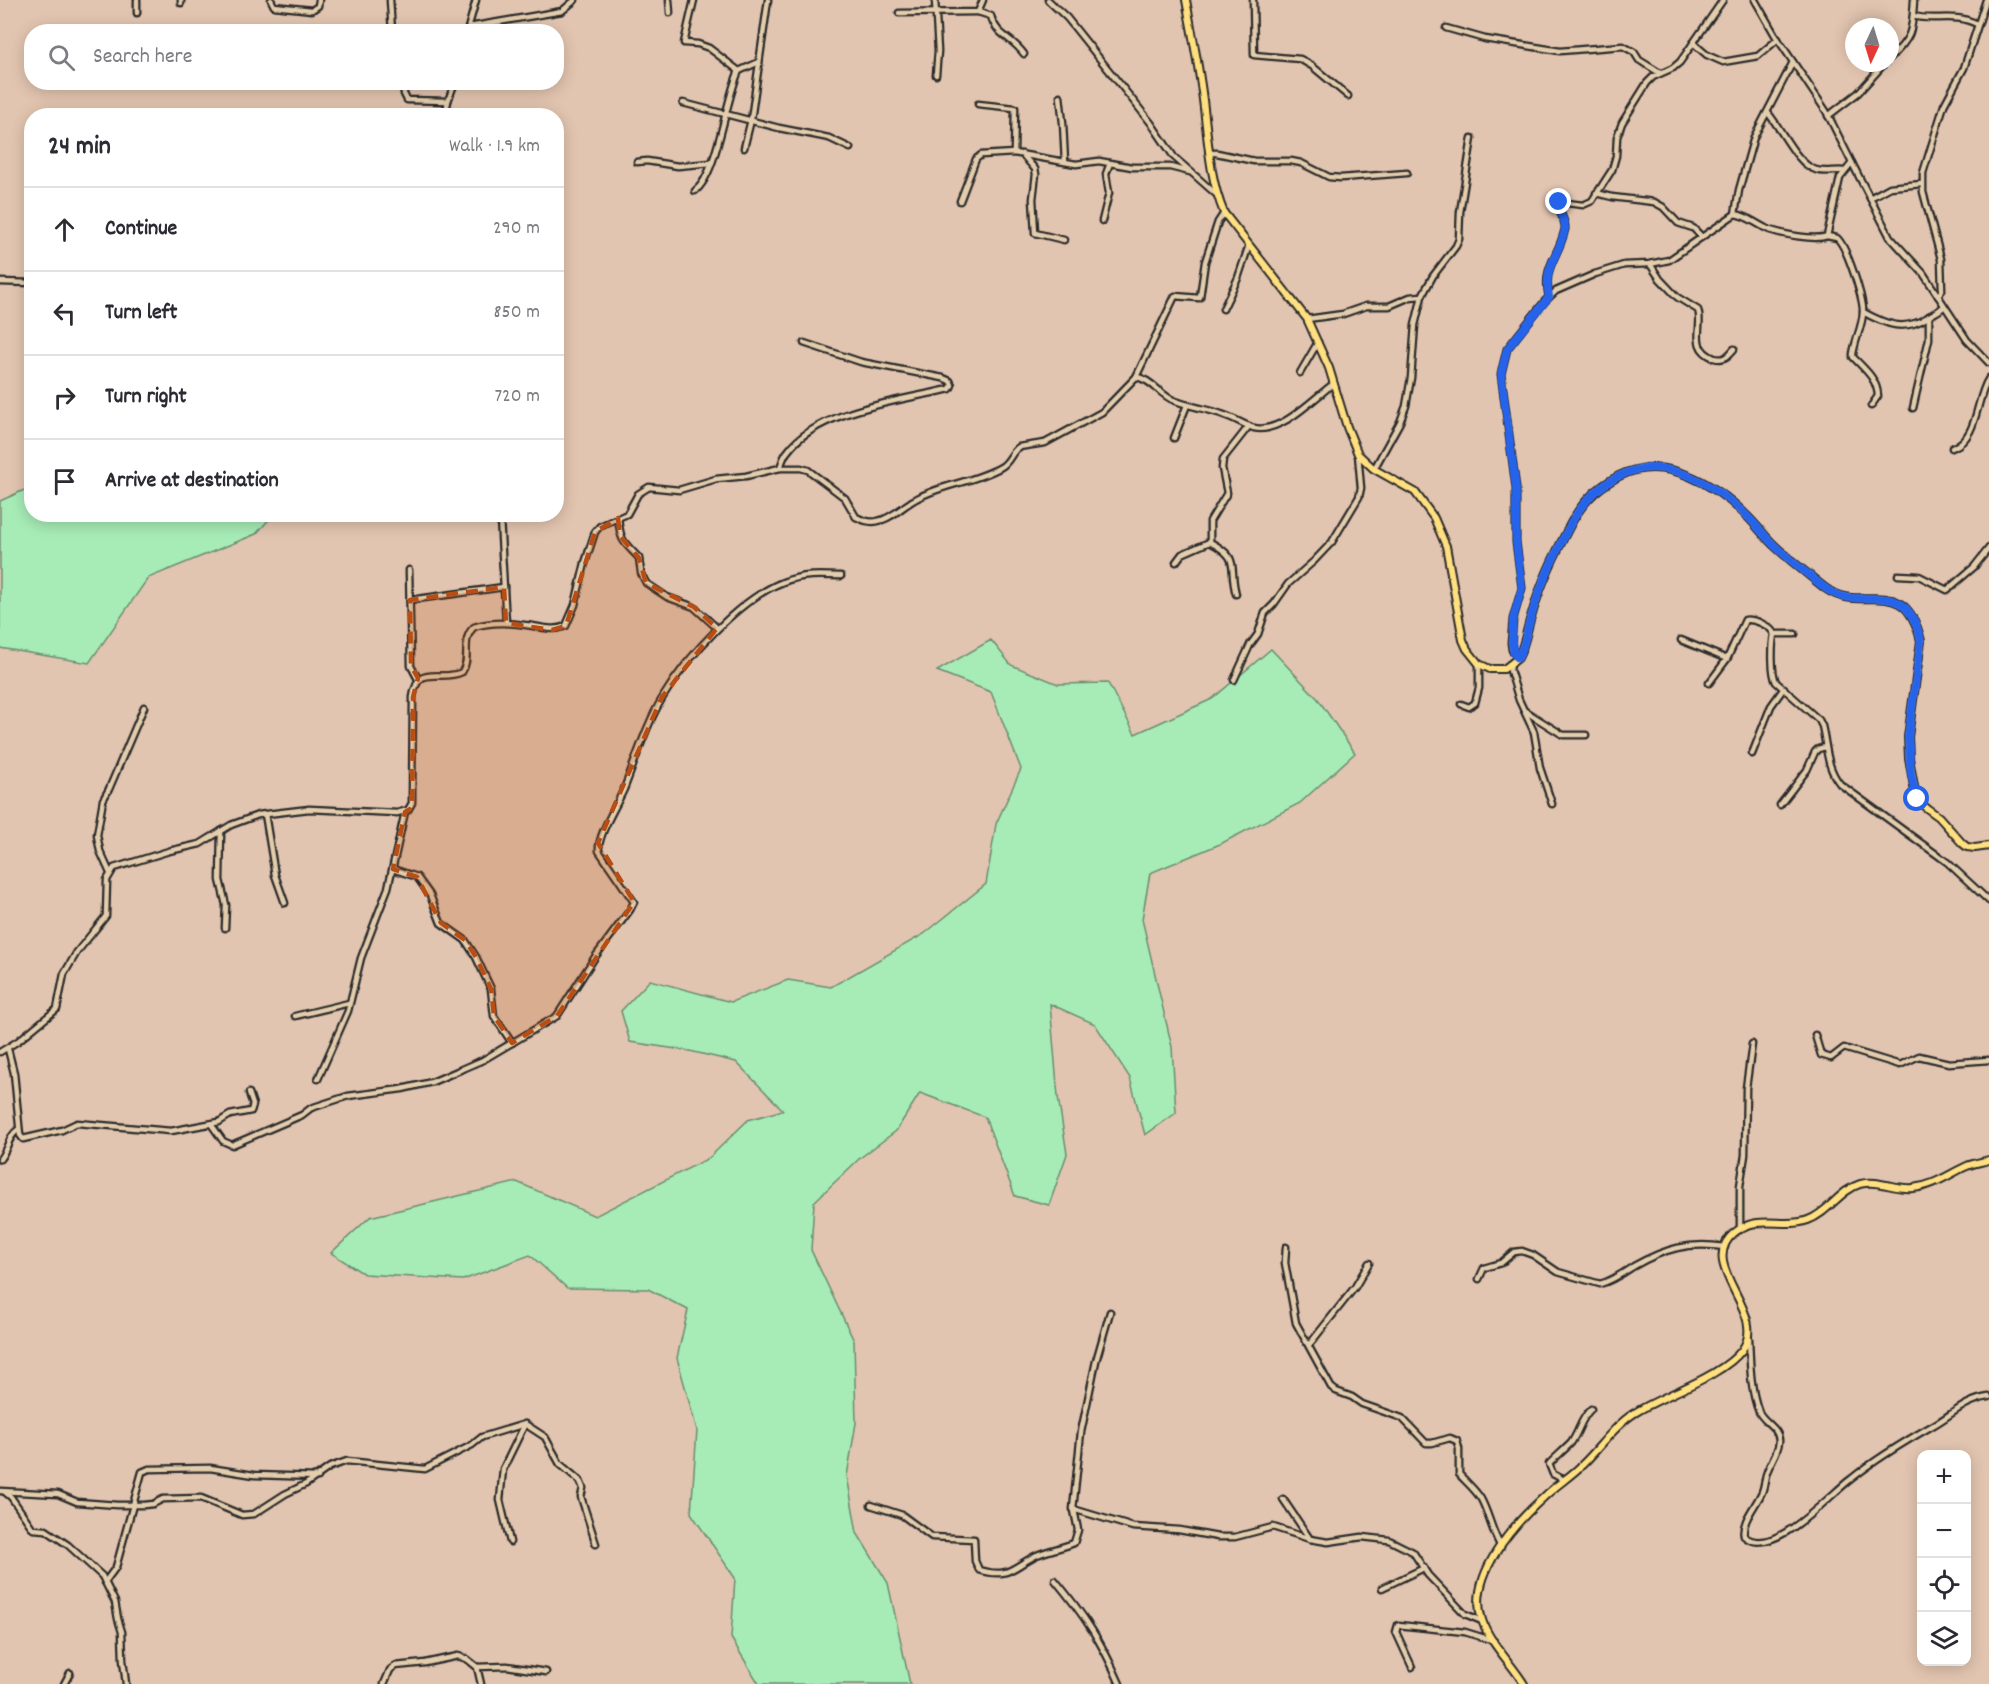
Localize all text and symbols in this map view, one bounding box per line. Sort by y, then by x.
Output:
north arrow [1845,18,1899,72]
search box [24,24,564,90]
icon: search [45,41,78,74]
text: Search here [93,42,192,73]
text: 24 min [48,129,111,166]
text: Walk · 1.9 km [449,133,540,161]
route end [1545,188,1571,214]
icon: ahead [48,213,81,246]
text: Continue [105,214,177,245]
text: 290 m [493,215,540,243]
icon: left [48,297,81,330]
text: Turn left [105,298,177,329]
text: 850 m [494,299,540,327]
icon: right [48,381,81,414]
text: Turn right [105,382,187,413]
text: 720 m [494,383,540,411]
icon: arrive [48,465,81,498]
text: Arrive at destination [105,466,279,497]
route start [1903,785,1929,811]
map controls [1917,1450,1971,1666]
button: + [1917,1450,1971,1504]
button: − [1917,1504,1971,1558]
button: locate [1917,1558,1971,1612]
button: layers [1917,1612,1971,1666]

